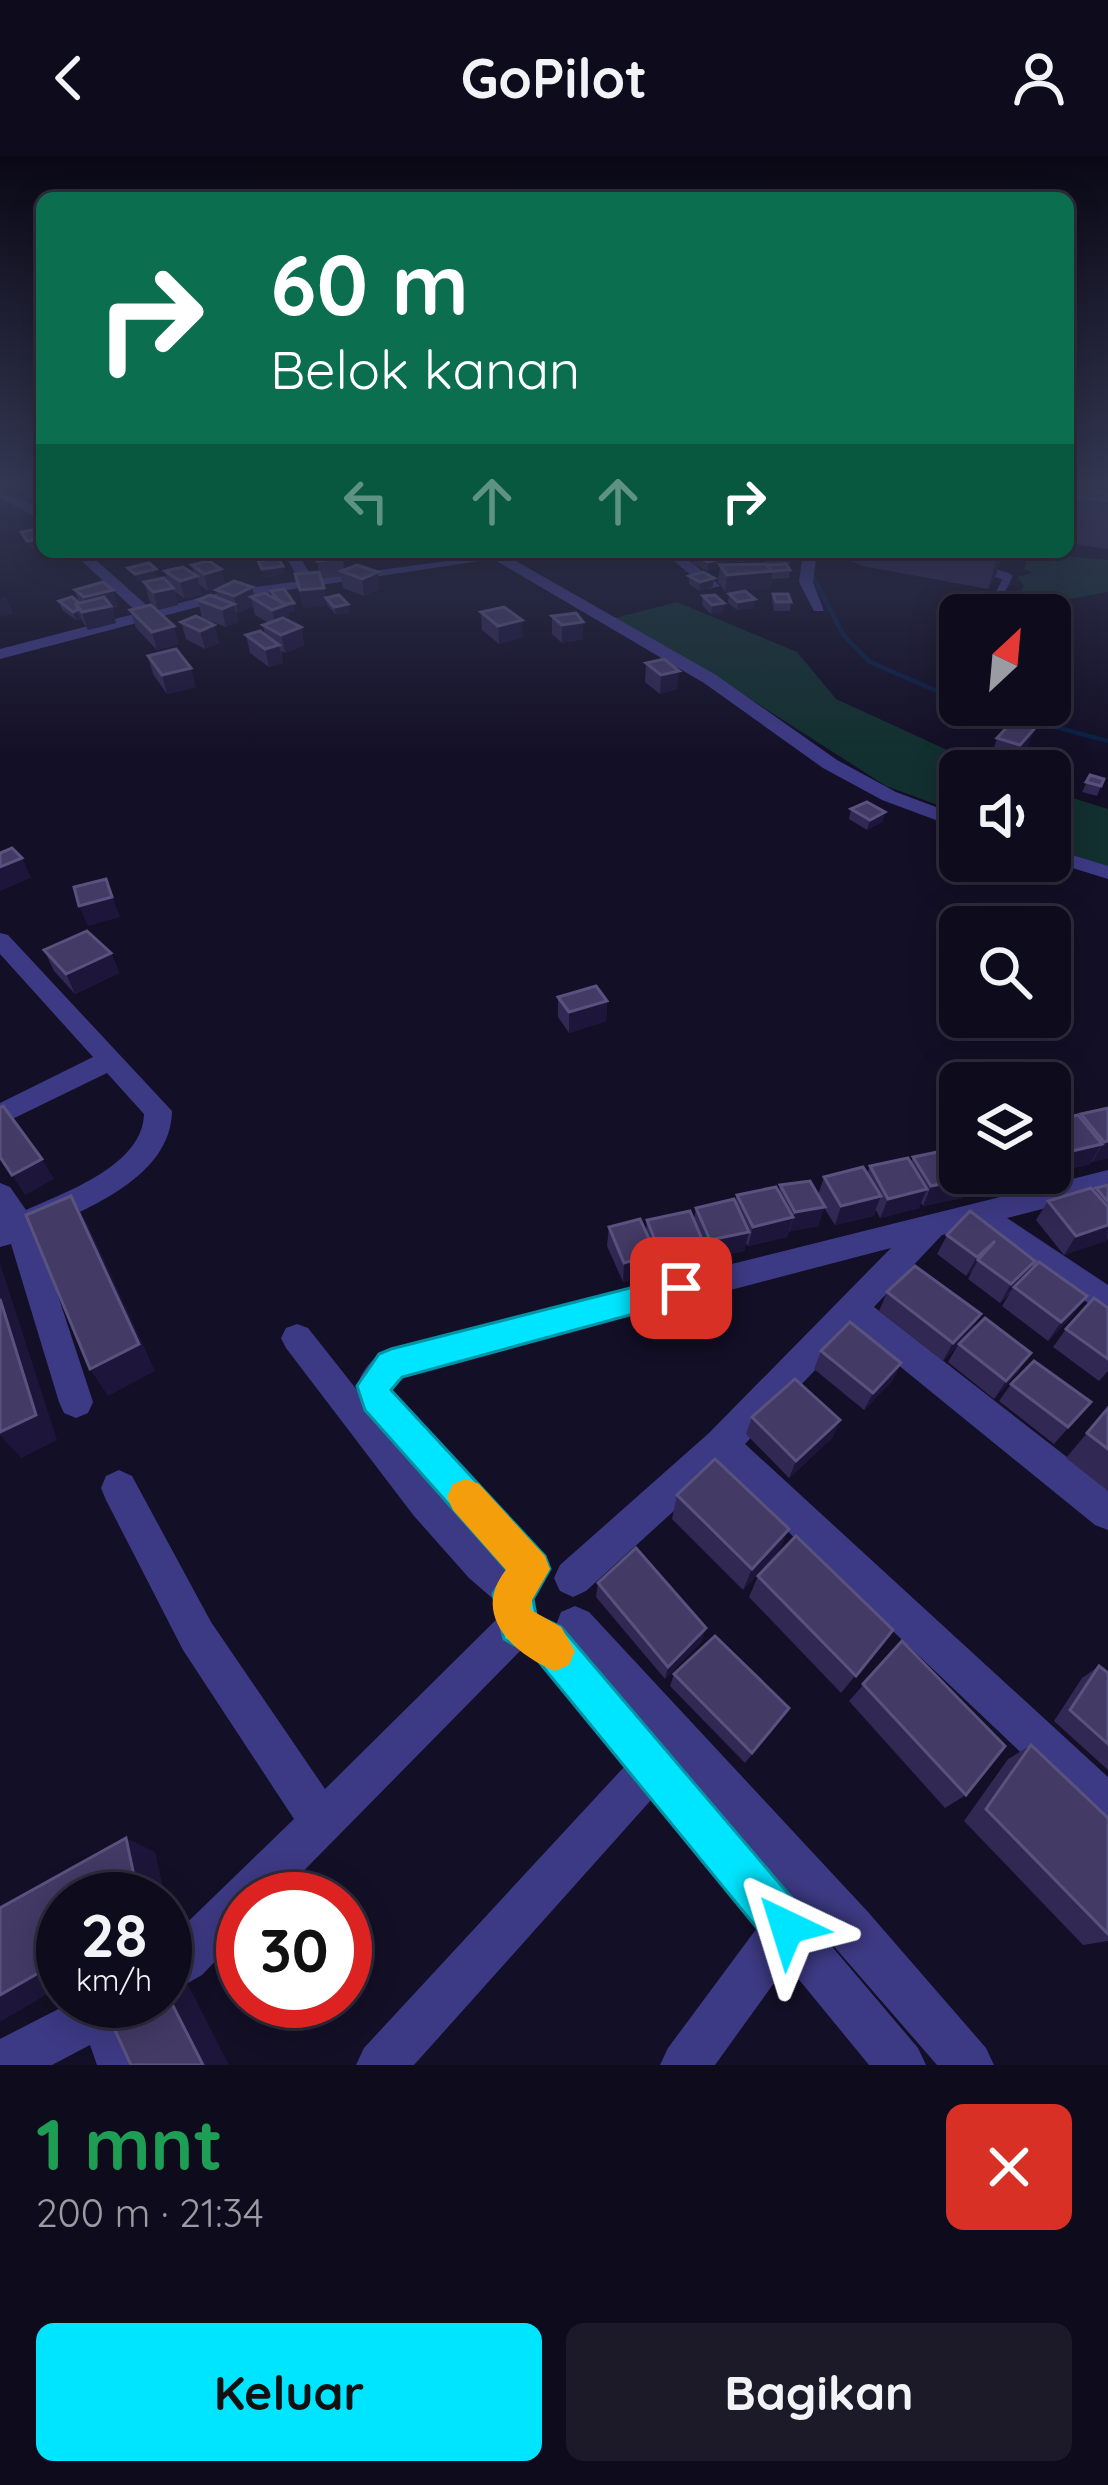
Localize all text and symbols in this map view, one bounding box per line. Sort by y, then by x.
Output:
text: GoPilot [461,44,647,112]
icon: back [36,45,102,111]
icon: person [1006,45,1072,111]
text: 60 m [270,231,469,336]
icon: right [72,240,228,396]
text: Belok kanan [270,335,580,403]
icon: left [333,468,399,534]
icon: ahead [459,468,525,534]
icon: ahead [585,468,651,534]
icon: right [711,468,777,534]
north arrow [939,594,1071,726]
map controls [939,594,1071,1194]
button: sound [939,750,1071,882]
button: search [939,906,1071,1038]
button: layers [939,1062,1071,1194]
pin [630,1237,732,1339]
icon: arrive [648,1255,714,1321]
position arrow [724,1864,850,1990]
speed limit sign: 30 [216,1872,372,2028]
text: 28 [80,1897,148,1972]
text: km/h [76,1961,152,1999]
text: 1 mnt [36,2098,223,2188]
button: close [946,2104,1072,2230]
text: 200 m · 21:34 [36,2188,263,2237]
button: Keluar [36,2323,542,2461]
button: Bagikan [566,2323,1072,2461]

